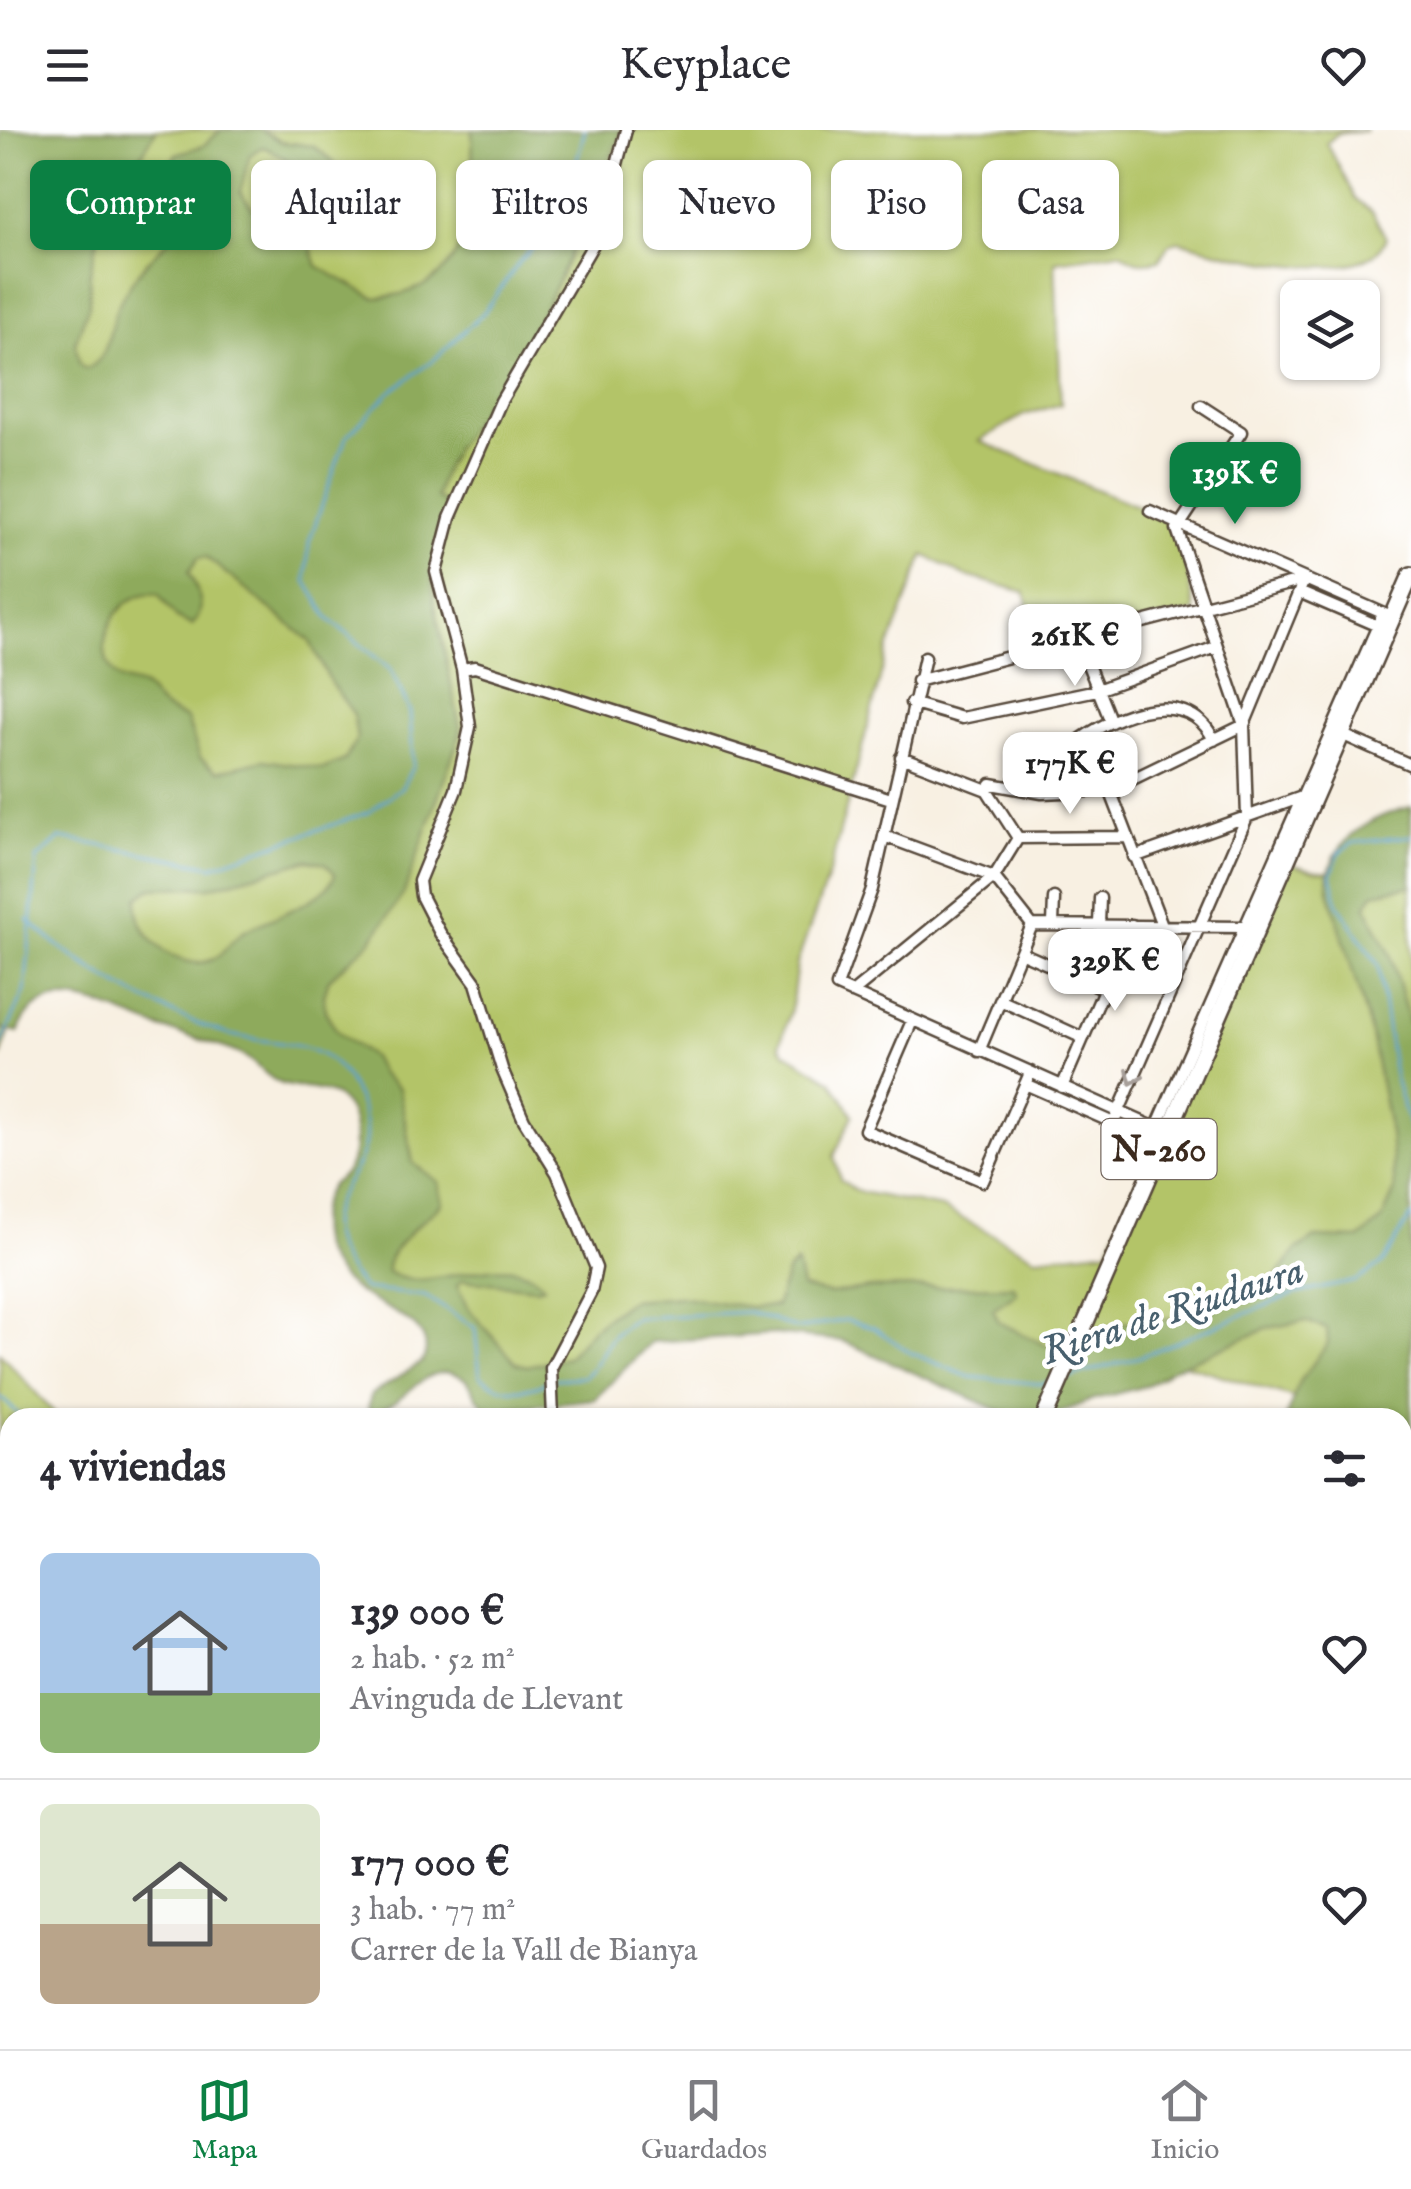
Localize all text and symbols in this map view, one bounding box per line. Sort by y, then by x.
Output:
text: Keyplace [620,37,791,94]
icon: menu [40,38,95,93]
icon: heart [1316,38,1371,93]
chip: Comprar [30,160,231,250]
chip: Alquilar [251,160,436,250]
chip: Filtros [456,160,623,250]
chip: Nuevo [643,160,811,250]
chip: Piso [831,160,962,250]
chip: Casa [982,160,1119,250]
map controls [1280,280,1380,380]
button: layers [1280,280,1380,380]
pin: 139K € [1154,442,1316,527]
text: 139K € [1192,454,1278,495]
pin: 261K € [994,604,1156,689]
text: 261K € [1030,616,1120,657]
pin: 177K € [989,732,1151,817]
text: 177K € [1025,744,1115,785]
pin: 329K € [1034,929,1196,1014]
text: 329K € [1070,941,1160,982]
one-way arrow [1125,1068,1145,1086]
road number: N-260 [1102,1119,1216,1179]
water label: Riera de Riudaura [1035,1246,1311,1379]
icon: filters [1317,1441,1372,1496]
text: 4 viviendas [40,1442,226,1495]
text: 139 000 € [350,1586,505,1639]
icon: home [120,1593,240,1713]
icon: heart [1317,1626,1372,1681]
text: 2 hab. · 52 m² [350,1639,515,1680]
text: Avinguda de Llevant [350,1680,623,1721]
text: 177 000 € [350,1837,510,1890]
icon: home [120,1844,240,1964]
icon: heart [1317,1877,1372,1932]
text: 3 hab. · 77 m² [350,1890,515,1931]
text: Carrer de la Vall de Bianya [350,1931,698,1972]
tab: Mapa [192,2073,257,2168]
tab: Guardados [641,2073,767,2168]
tab: Inicio [1150,2073,1219,2168]

